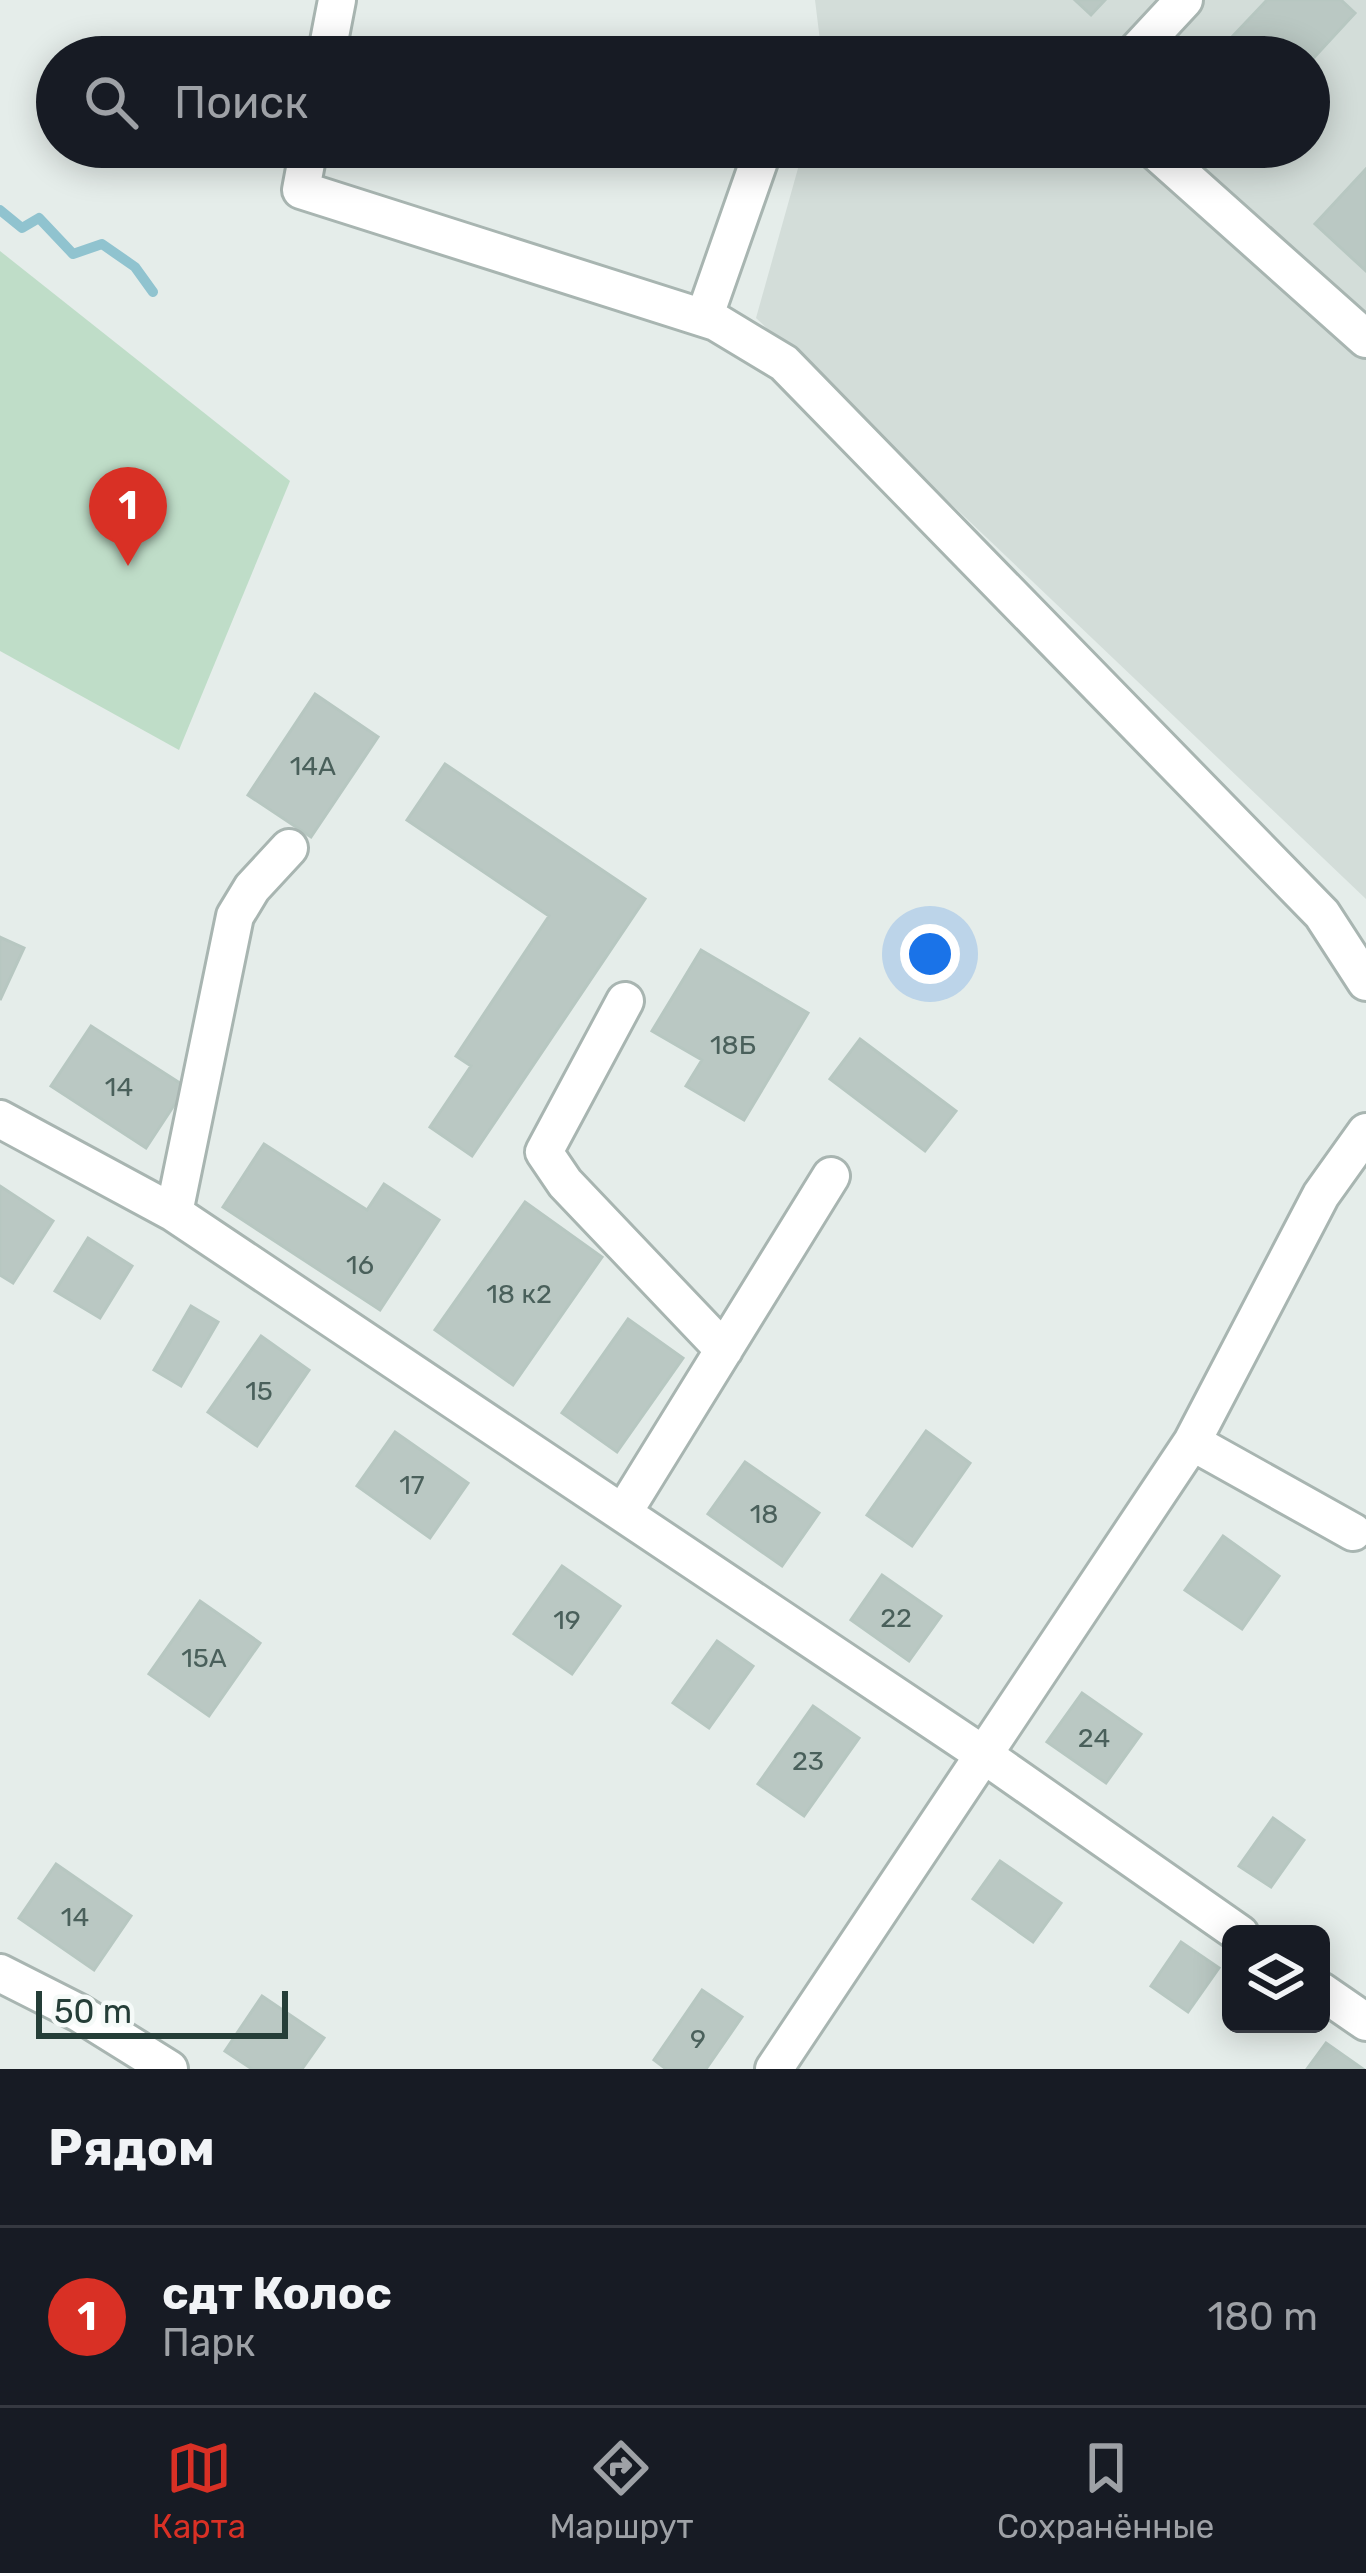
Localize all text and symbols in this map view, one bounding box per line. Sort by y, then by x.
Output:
search box [36,36,1330,168]
icon: search [78,69,144,135]
text: Поиск [174,76,308,129]
pin: 1 [89,467,167,566]
house number: 14А [290,750,336,782]
your location [900,924,960,984]
house number: 18Б [710,1029,756,1061]
house number: 14 [105,1071,133,1103]
house number: 16 [346,1249,374,1281]
house number: 18 к2 [486,1278,552,1310]
house number: 15 [245,1375,273,1407]
house number: 17 [399,1469,425,1501]
house number: 18 [750,1498,778,1530]
house number: 22 [880,1602,912,1634]
house number: 19 [553,1604,581,1636]
house number: 15А [181,1642,227,1674]
house number: 24 [1078,1722,1110,1754]
house number: 23 [792,1745,824,1777]
house number: 14 [61,1901,89,1933]
map controls [1222,1925,1330,2033]
button: layers [1222,1925,1330,2033]
scale bar [36,1985,288,2038]
text: 50 m [54,1992,132,2031]
house number: 9 [690,2023,706,2055]
text: Рядом [48,2117,215,2178]
text: сдт Колос [162,2267,392,2320]
text: 1 [77,2294,97,2340]
text: 180 m [1208,2294,1318,2340]
text: Парк [162,2320,256,2366]
tab: Карта [152,2435,246,2546]
tab: Маршрут [549,2435,693,2546]
tab: Сохранённые [997,2435,1214,2546]

